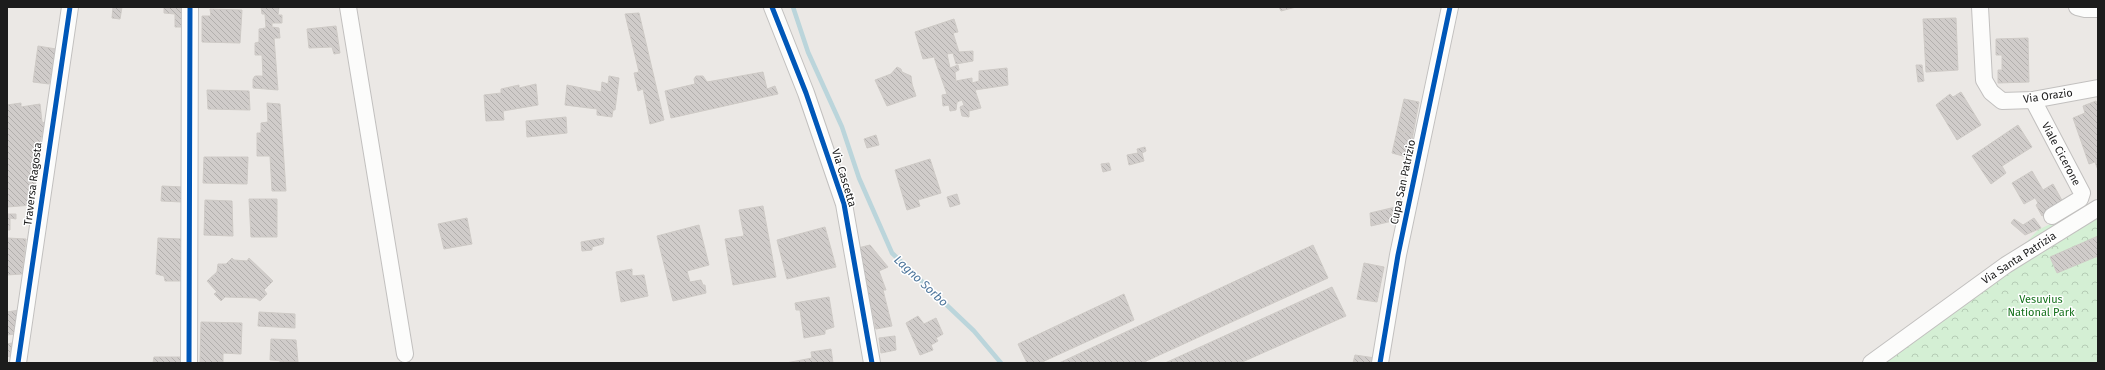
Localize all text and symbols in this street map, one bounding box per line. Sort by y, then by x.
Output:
street label: Via Orazio [2022,86,2074,106]
street label: Viale Cicerone [2039,120,2083,188]
street label: Cupa San Patrizio [1388,138,1418,226]
street label: Traversa Ragosta [21,142,45,226]
street label: Via Cascetta [829,147,859,209]
street label: Via Santa Patrizia [1979,229,2059,287]
water label: Lagno Sorbo [891,253,951,309]
park label: Vesuvius National Park [2007,293,2075,319]

